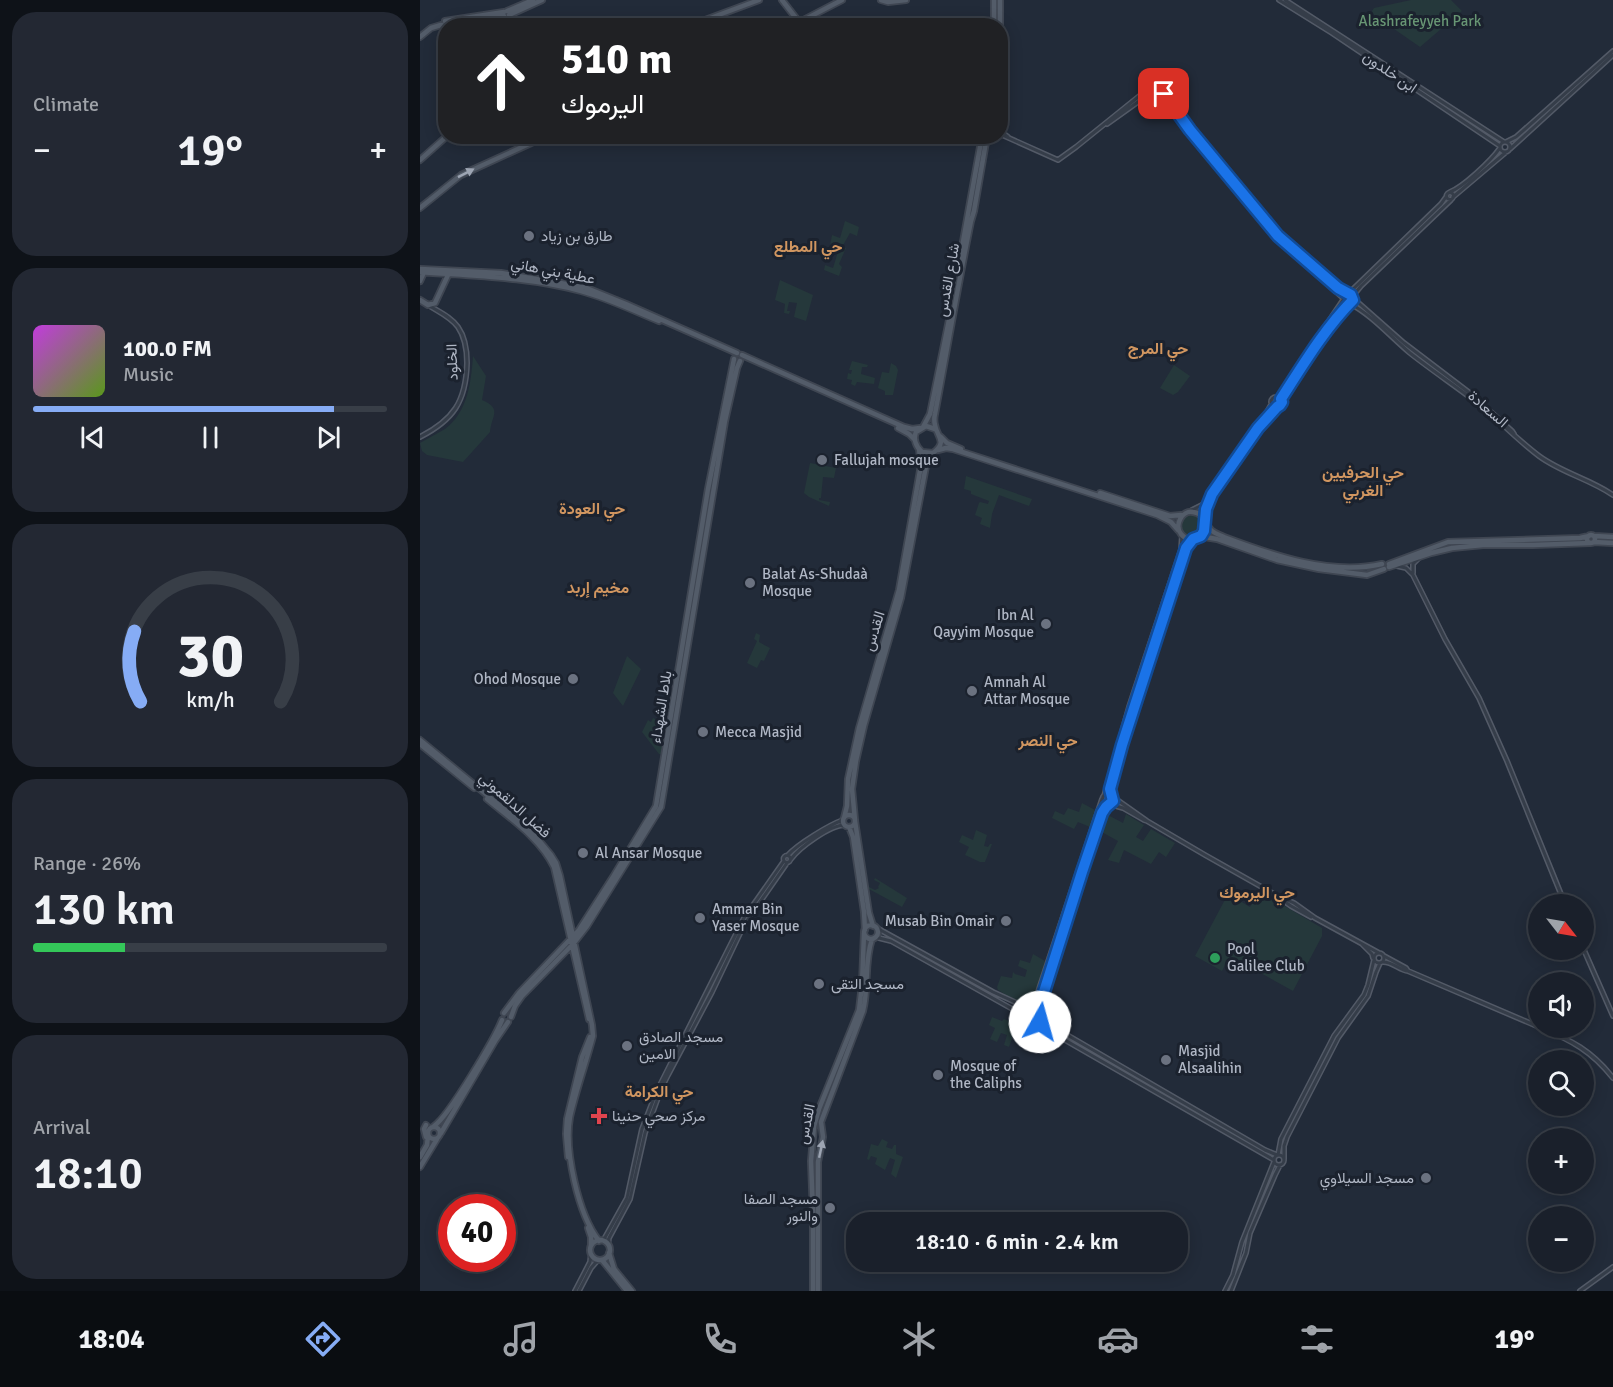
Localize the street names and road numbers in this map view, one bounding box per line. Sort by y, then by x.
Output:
street label: ابن خلدون [1359,47,1421,98]
street label: شارع القدس [933,242,965,319]
street label: عطية بني هاني [509,254,597,292]
street label: الخلود [442,343,462,381]
street label: السعادة [1464,387,1512,431]
street label: القدس [859,609,890,654]
street label: بلاط الشهداء [646,669,676,745]
street label: فضل الدلقموني [473,768,555,845]
street label: القدس [793,1102,820,1146]

